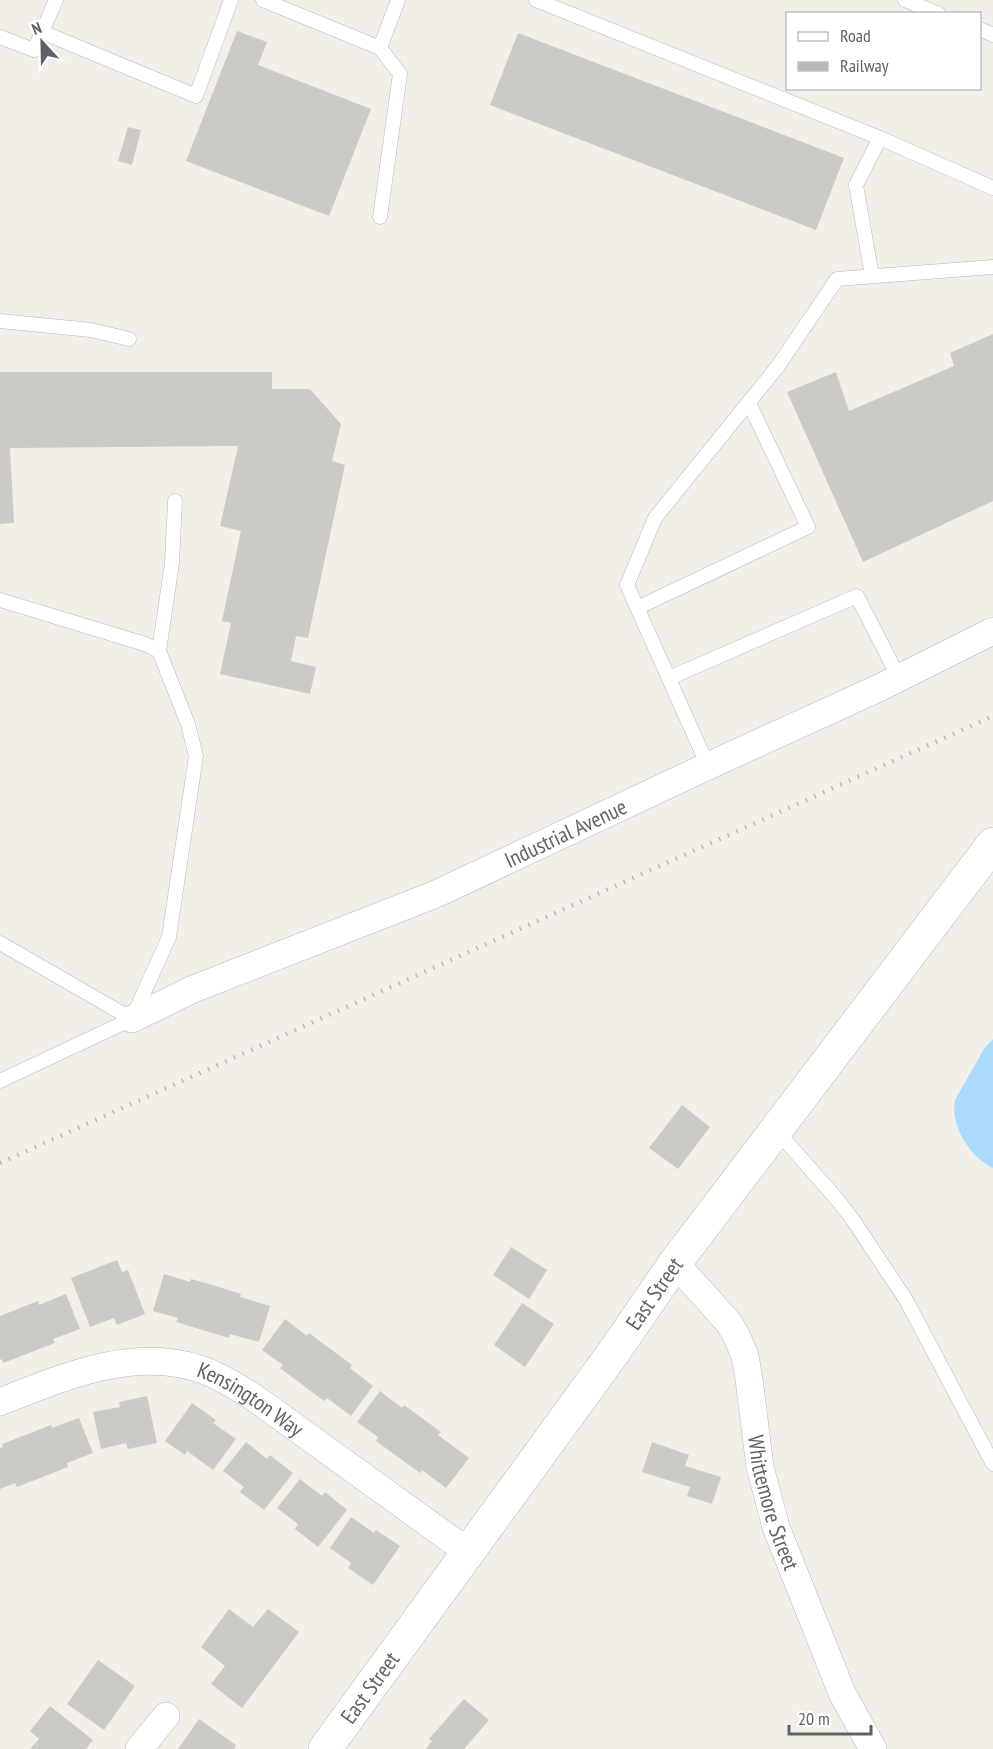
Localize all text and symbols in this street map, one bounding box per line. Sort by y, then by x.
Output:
north arrow [12,12,72,72]
legend [786,12,981,90]
text: N [29,17,44,39]
text: Road [840,24,871,47]
text: Railway [840,54,889,77]
street label: Industrial Avenue [500,792,631,874]
street label: East Street [619,1251,689,1335]
street label: Kensington Way [194,1355,310,1443]
street label: Whittemore Street [742,1433,806,1574]
street label: East Street [334,1646,405,1729]
scale bar [789,1698,872,1736]
text: 20 m [798,1707,830,1730]

